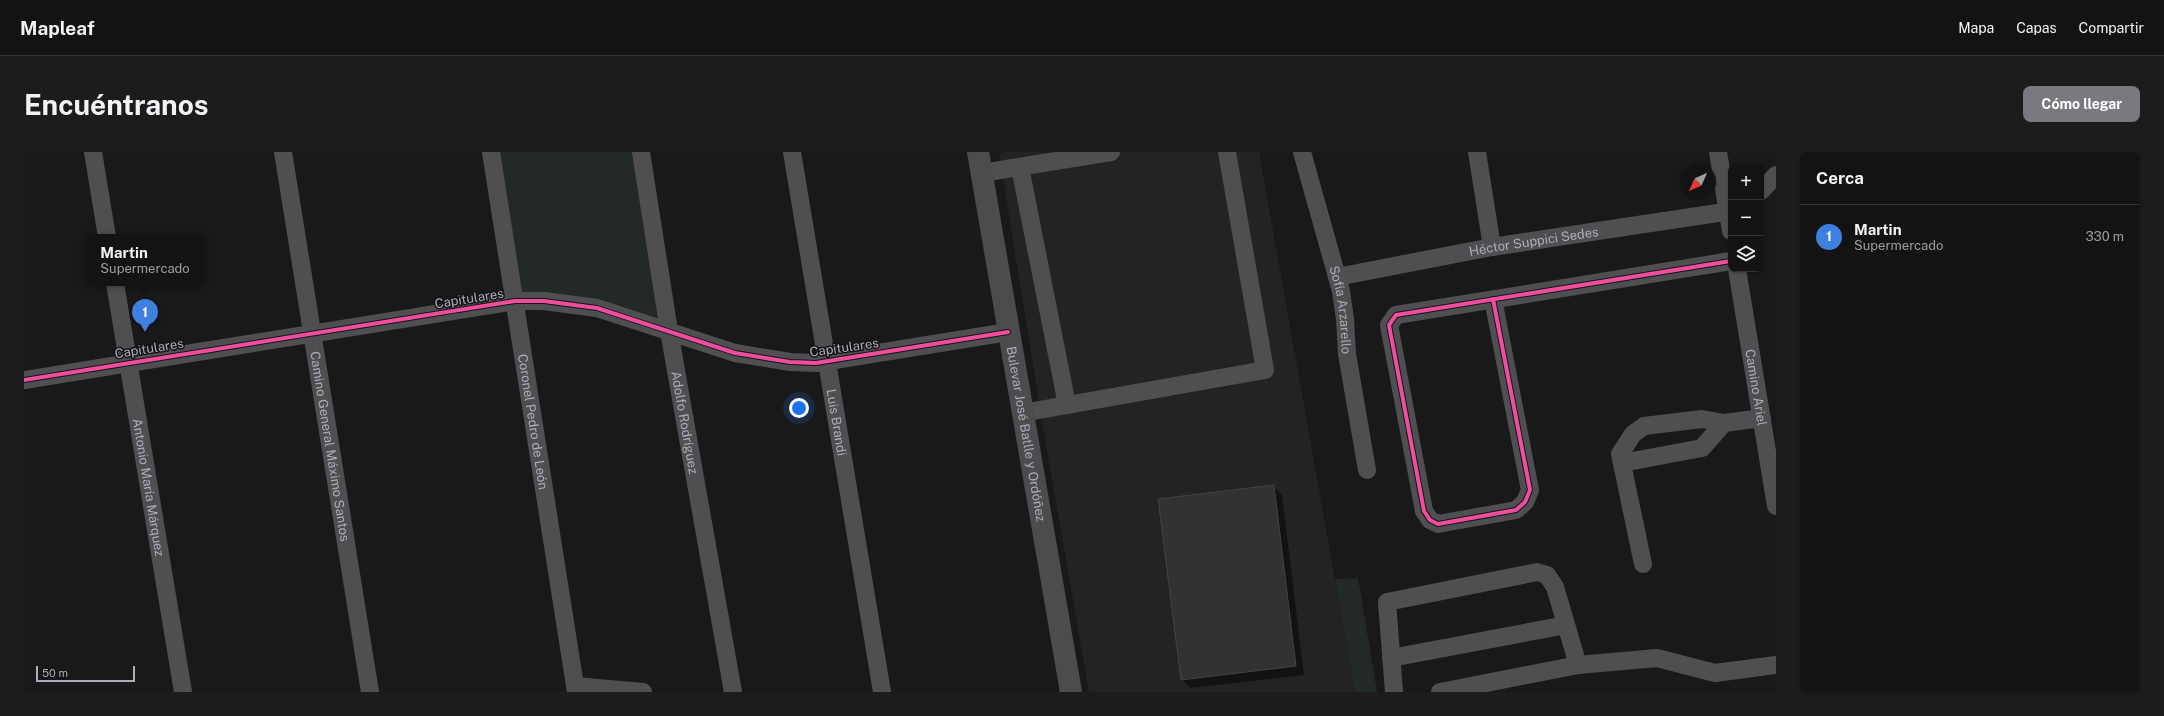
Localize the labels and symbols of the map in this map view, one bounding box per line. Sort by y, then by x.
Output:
north arrow [1680,164,1716,200]
street label: Héctor Suppici Sedes [1468,224,1599,259]
street label: Sofía Arzarello [1326,264,1354,355]
street label: Capitulares [434,286,505,311]
pin: 1 [132,299,158,332]
street label: Capitulares [809,335,880,360]
street label: Capitulares [114,336,185,361]
street label: Bulevar José Batlle y Ordóñez [1004,345,1049,523]
street label: Camino Ariel [1742,348,1770,427]
street label: Camino General Máximo Santos [307,350,353,542]
street label: Coronel Pedro de León [515,353,551,491]
street label: Adolfo Rodríguez [668,370,701,475]
street label: Luis Brandi [824,388,849,457]
your location [789,398,809,418]
street label: Antonio María Márquez [130,417,167,557]
scale bar [36,664,135,683]

